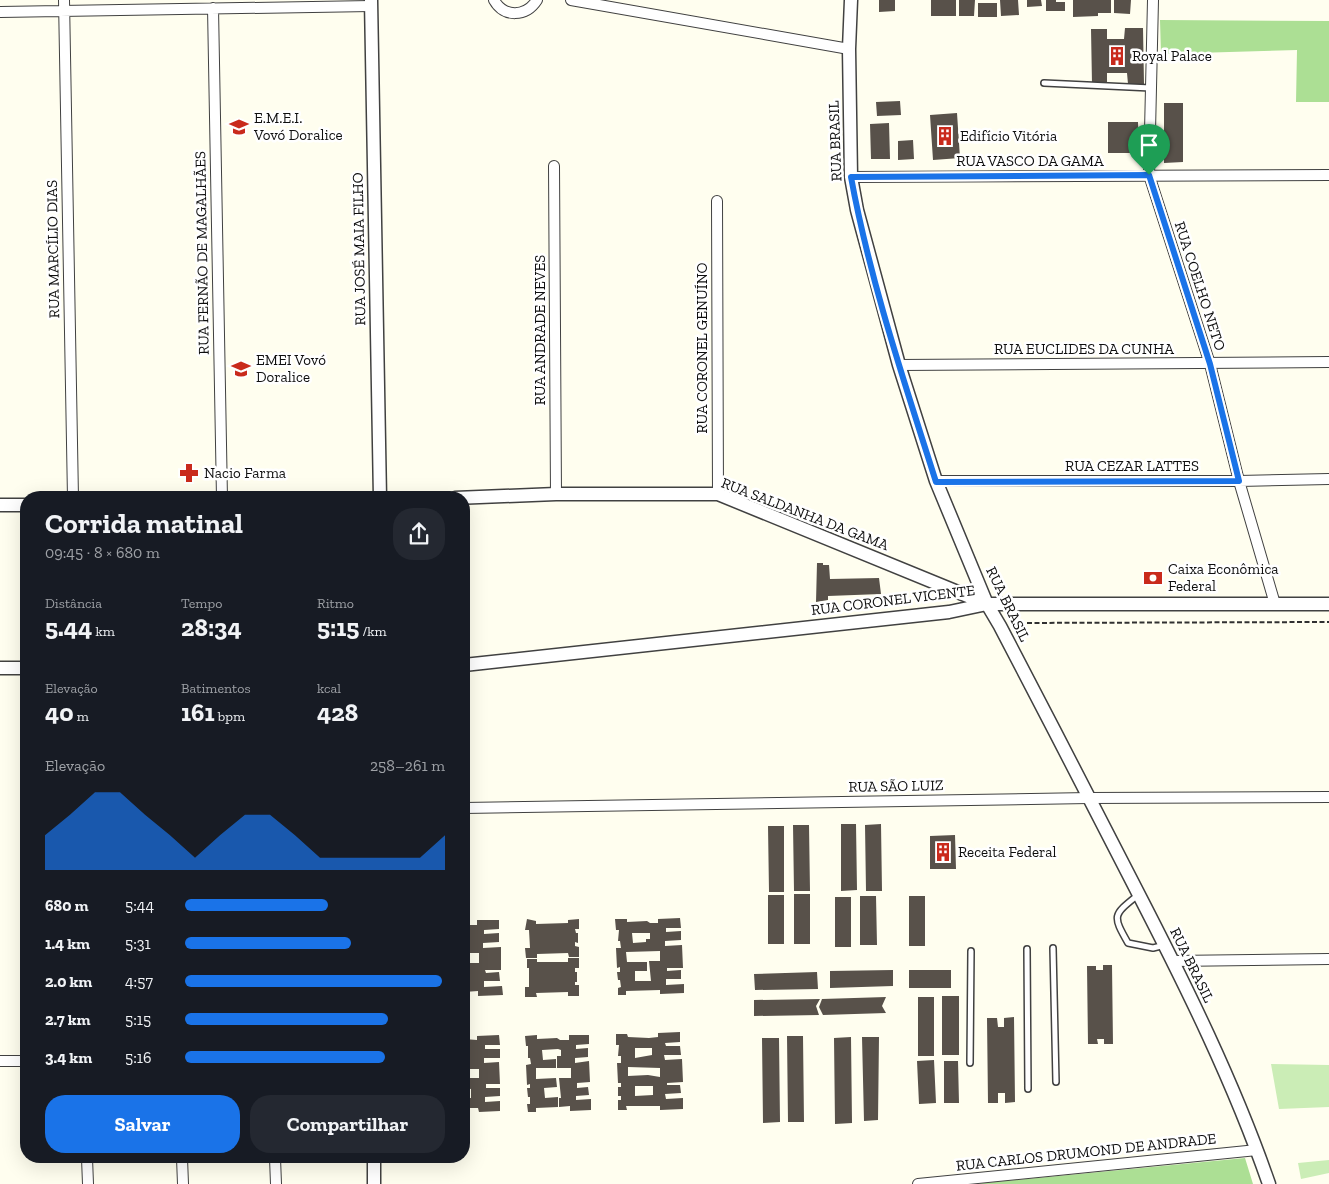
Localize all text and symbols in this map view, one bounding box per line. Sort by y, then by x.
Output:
building icon: Royal Palace [1106,45,1128,67]
place label: Royal Palace [1132,47,1212,65]
street label: RUA BRASIL [825,100,845,182]
place label: E.M.E.I. Vovó Doralice [253,109,343,144]
school or university icon: E.M.E.I. Vovó Doralice [228,116,250,138]
pin [1128,124,1170,175]
building icon: Edifício Vitória [934,125,956,147]
place label: Edifício Vitória [960,127,1057,145]
icon: arrive [1135,131,1163,159]
street label: RUA FERNÃO DE MAGALHÃES [191,151,213,355]
street label: RUA VASCO DA GAMA [956,152,1104,170]
street label: RUA JOSÉ MAIA FILHO [349,172,369,326]
street label: RUA MARCÍLIO DIAS [43,180,63,318]
street label: RUA COELHO NETO [1171,219,1229,353]
street label: RUA ANDRADE NEVES [531,255,549,405]
street label: RUA CORONEL GENUÍNO [693,262,711,433]
street label: RUA EUCLIDES DA CUNHA [994,340,1174,358]
place label: EMEI Vovó Doralice [256,351,326,386]
school or university icon: EMEI Vovó Doralice [230,358,252,380]
street label: RUA CEZAR LATTES [1065,457,1199,475]
pharmacy icon: Nacio Farma [178,462,200,484]
place label: Nacio Farma [204,464,286,482]
street label: RUA SALDANHA DA GAMA [719,474,892,554]
text: Corrida matinal [45,507,243,540]
button: share [393,508,445,560]
text: 09:45 · 8 × 680 m [45,543,160,562]
place label: Caixa Econômica Federal [1168,560,1279,595]
street label: RUA BRASIL [982,564,1034,644]
bank icon: Caixa Econômica Federal [1142,567,1164,589]
street label: RUA CORONEL VICENTE [810,581,976,619]
text: Distância [45,595,102,612]
text: Tempo [181,595,222,612]
text: Ritmo [317,595,354,612]
text: 5.44 [45,612,92,642]
text: 28:34 [181,612,242,642]
text: 5:15 [317,612,359,642]
text: km [92,623,115,640]
text: /km [359,623,387,640]
text: Elevação [45,680,98,697]
text: Batimentos [181,680,251,697]
text: kcal [317,680,341,697]
text: 40 [45,697,74,727]
text: 161 [181,697,215,727]
text: 428 [317,697,358,727]
text: m [74,708,89,725]
text: bpm [215,708,245,725]
text: Elevação [45,756,105,775]
text: 258–261 m [370,756,445,775]
street label: RUA SÃO LUIZ [848,776,944,796]
building icon: Receita Federal [932,841,954,863]
place label: Receita Federal [958,843,1056,861]
text: 680 m [45,896,88,915]
text: 5:44 [125,896,154,915]
street label: RUA BRASIL [1166,925,1218,1005]
text: 1.4 km [45,934,90,953]
text: 5:31 [125,934,151,953]
text: 2.0 km [45,972,92,991]
text: 4:57 [125,972,153,991]
text: 2.7 km [45,1010,91,1029]
text: 5:15 [125,1010,151,1029]
text: 3.4 km [45,1048,92,1067]
text: 5:16 [125,1048,151,1067]
button: Salvar [45,1095,240,1153]
button: Compartilhar [250,1095,445,1153]
street label: RUA CARLOS DRUMOND DE ANDRADE [955,1129,1217,1175]

